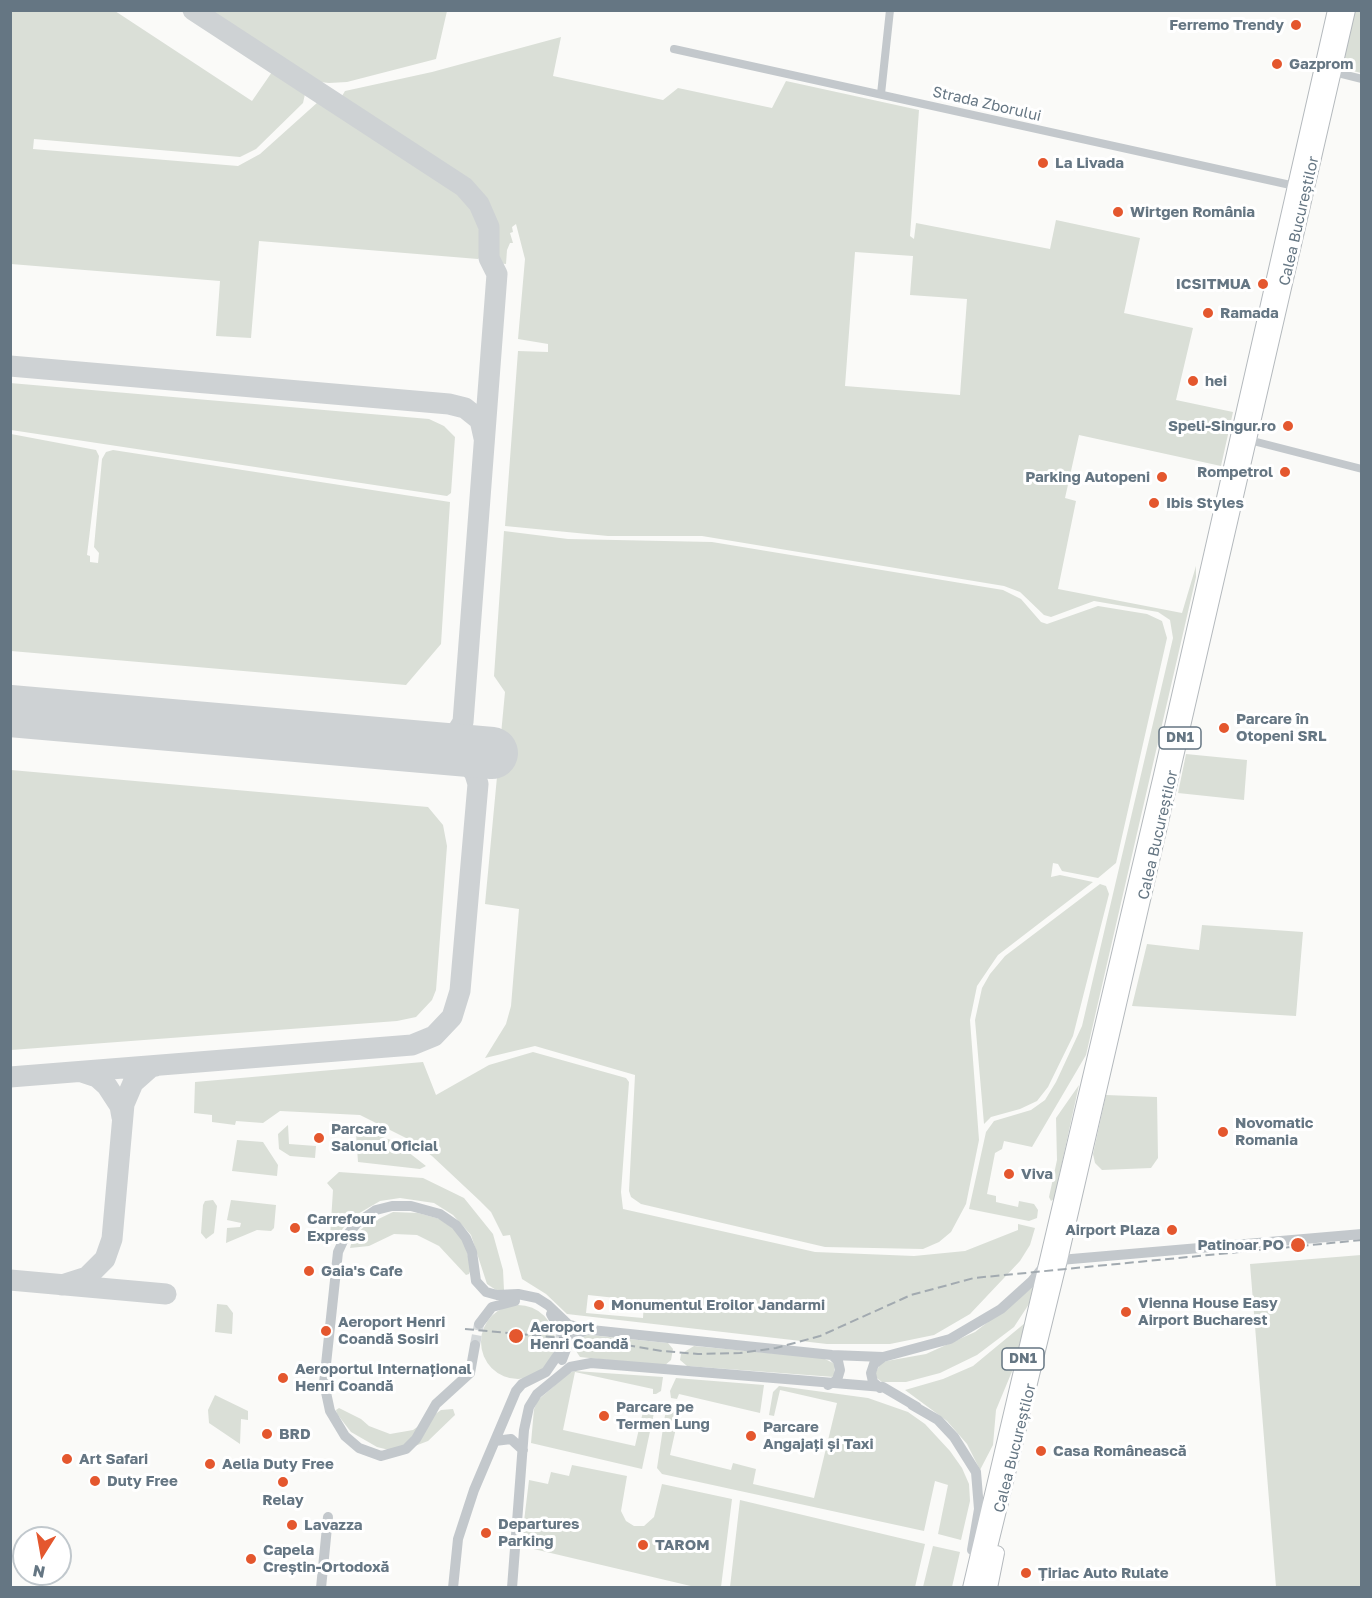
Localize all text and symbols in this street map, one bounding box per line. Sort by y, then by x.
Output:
place label: Ferremo Trendy [1169,16,1284,34]
marker: Ferremo Trendy [1289,18,1303,32]
place label: Gazprom [1289,55,1353,73]
marker: Gazprom [1270,57,1284,71]
street label: Strada Zborului [931,83,1043,125]
place label: La Livada [1055,154,1124,172]
street label: Calea Bucureștilor [1275,154,1323,288]
marker: La Livada [1036,156,1050,170]
place label: Wirtgen România [1130,203,1255,221]
marker: Wirtgen România [1111,205,1125,219]
place label: ICSITMUA [1176,275,1251,293]
marker: ICSITMUA [1256,277,1270,291]
place label: Ramada [1220,304,1279,322]
marker: Ramada [1201,306,1215,320]
place label: hei [1205,372,1227,390]
marker: hei [1186,374,1200,388]
place label: Speli-Singur.ro [1168,417,1276,435]
marker: Speli-Singur.ro [1281,419,1295,433]
place label: Rompetrol [1197,463,1273,481]
marker: Rompetrol [1278,465,1292,479]
place label: Parking Autopeni [1025,468,1150,486]
marker: Parking Autopeni [1155,470,1169,484]
place label: Ibis Styles [1166,494,1244,512]
marker: Ibis Styles [1147,496,1161,510]
place label: Parcare în Otopeni SRL [1236,710,1327,745]
marker: Parcare în Otopeni SRL [1217,721,1231,735]
road number: DN1 [1159,727,1201,749]
street label: Calea Bucureștilor [1134,768,1182,902]
place label: Novomatic Romania [1235,1114,1313,1149]
place label: Parcare Salonul Oficial [331,1120,438,1155]
marker: Novomatic Romania [1216,1125,1230,1139]
marker: Parcare Salonul Oficial [312,1131,326,1145]
place label: Viva [1021,1165,1053,1183]
marker: Viva [1002,1167,1016,1181]
place label: Carrefour Express [307,1210,376,1245]
marker: Carrefour Express [288,1221,302,1235]
place label: Airport Plaza [1065,1221,1160,1239]
marker: Airport Plaza [1165,1223,1179,1237]
place label: Patinoar PO [1197,1236,1284,1254]
marker: Patinoar PO [1289,1236,1307,1254]
place label: Gaia's Cafe [321,1262,403,1280]
marker: Gaia's Cafe [302,1264,316,1278]
place label: Vienna House Easy Airport Bucharest [1138,1294,1278,1329]
place label: Monumentul Eroilor Jandarmi [611,1296,825,1314]
marker: Monumentul Eroilor Jandarmi [592,1298,606,1312]
marker: Vienna House Easy Airport Bucharest [1119,1305,1133,1319]
place label: Aeroport Henri Coandă Sosiri [338,1313,445,1348]
place label: Aeroport Henri Coandă [530,1318,628,1353]
marker: Aeroport Henri Coandă Sosiri [319,1324,333,1338]
marker: Aeroport Henri Coandă [507,1327,525,1345]
road number: DN1 [1002,1348,1044,1370]
place label: Aeroportul Internațional Henri Coandă [295,1360,472,1395]
marker: Aeroportul Internațional Henri Coandă [276,1371,290,1385]
street label: Calea Bucureștilor [990,1382,1040,1514]
place label: Parcare pe Termen Lung [616,1398,710,1433]
marker: Parcare pe Termen Lung [597,1409,611,1423]
place label: Parcare Angajați și Taxi [763,1418,874,1453]
place label: BRD [279,1425,311,1443]
marker: BRD [260,1427,274,1441]
marker: Parcare Angajați și Taxi [744,1429,758,1443]
place label: Casa Românească [1053,1442,1187,1460]
marker: Casa Românească [1034,1444,1048,1458]
place label: Art Safari [79,1450,148,1468]
marker: Art Safari [60,1452,74,1466]
place label: Aelia Duty Free [222,1455,334,1473]
marker: Aelia Duty Free [203,1457,217,1471]
place label: Duty Free [107,1472,178,1490]
marker: Duty Free [88,1474,102,1488]
marker: Relay [276,1475,290,1489]
place label: Relay [262,1491,304,1509]
place label: Departures Parking [498,1515,579,1550]
place label: Lavazza [304,1516,362,1534]
marker: Lavazza [285,1518,299,1532]
north arrow [12,1526,72,1586]
marker: Departures Parking [479,1526,493,1540]
place label: TAROM [655,1536,710,1554]
marker: TAROM [636,1538,650,1552]
place label: Capela Creștin-Ortodoxă [263,1541,389,1576]
marker: Capela Creștin-Ortodoxă [244,1552,258,1566]
text: N [31,1561,47,1583]
place label: Țiriac Auto Rulate [1038,1564,1169,1582]
marker: Țiriac Auto Rulate [1019,1566,1033,1580]

